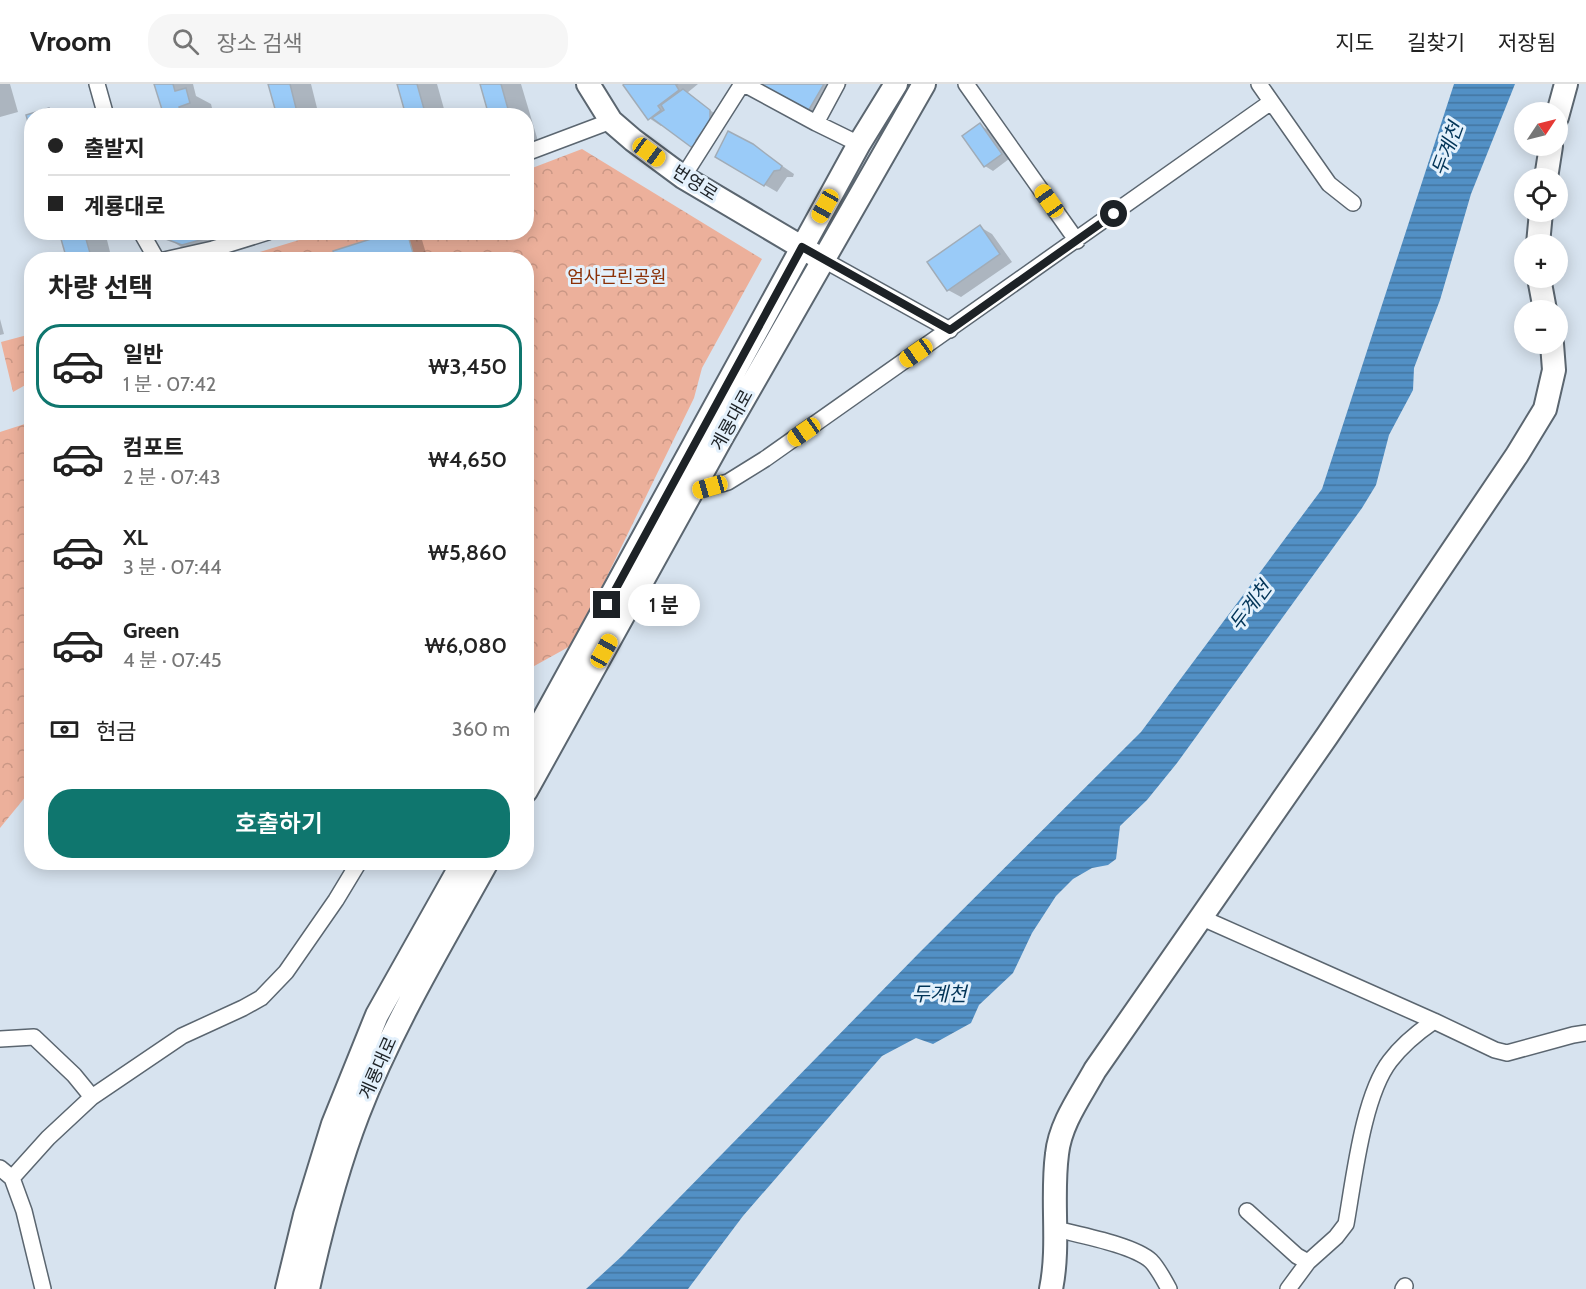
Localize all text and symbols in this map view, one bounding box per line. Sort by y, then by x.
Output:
search box [148,14,568,68]
text: Vroom [30,24,112,58]
icon: search [169,25,202,58]
text: 장소 검색 [217,30,303,57]
text: 지도 [1335,30,1374,55]
text: 길찾기 [1407,30,1465,55]
text: 저장됨 [1498,30,1556,55]
north arrow [1514,102,1568,156]
map controls [1514,102,1568,354]
water label: 두계천 [1426,117,1469,179]
car [629,134,669,170]
text: 출발지 [84,135,145,162]
street label: 번영로 [668,161,722,205]
button: locate [1514,168,1568,222]
car [1031,181,1067,221]
car [808,186,842,226]
text: 계룡대로 [84,193,165,220]
route start [1100,200,1127,227]
button: + [1514,234,1568,288]
park label: 엄사근린공원 [567,266,667,288]
text: 차량 선택 [48,271,153,304]
button: − [1514,300,1568,354]
car [896,335,936,371]
icon: car [51,339,105,393]
text: 일반 [123,341,163,368]
text: ₩3,450 [428,353,507,380]
text: 1 분 · 07:42 [123,372,216,396]
street label: 계룡대로 [706,386,758,454]
car [784,414,824,450]
icon: car [51,432,105,486]
text: 컴포트 [123,434,184,461]
text: ₩4,650 [428,446,507,473]
text: 2 분 · 07:43 [123,465,220,489]
car [690,473,730,501]
text: XL [123,524,148,551]
icon: car [51,525,105,579]
text: ₩5,860 [428,539,507,566]
text: 3 분 · 07:44 [123,555,222,579]
water label: 두계천 [1224,575,1278,635]
callout: 1 분 [628,584,700,626]
route end [593,591,620,618]
text: 1 분 [649,593,679,617]
text: Green [123,617,179,644]
icon: car [51,618,105,672]
car [587,631,621,671]
text: ₩6,080 [424,632,507,659]
text: 4 분 · 07:45 [123,648,222,672]
icon: cash [48,713,81,746]
text: 360 m [452,717,510,741]
text: 현금 [96,718,136,745]
button: 호출하기 [48,789,510,858]
water label: 두계천 [911,982,969,1006]
street label: 계룡대로 [354,1033,402,1103]

